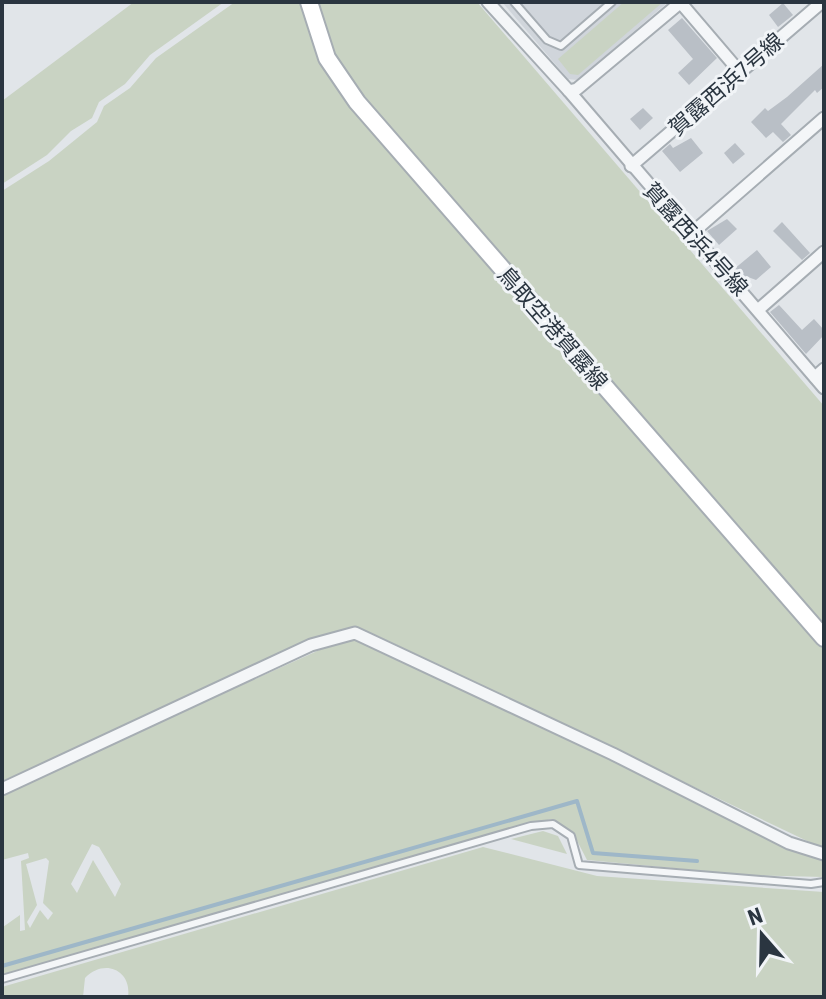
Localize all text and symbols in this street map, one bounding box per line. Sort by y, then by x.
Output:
street label: 賀露西浜7号線 [664,28,788,141]
street label: 賀露西浜4号線 [639,178,753,301]
street label: 鳥取空港賀露線 [493,262,613,395]
north arrow [722,895,802,975]
text: N [745,903,766,931]

